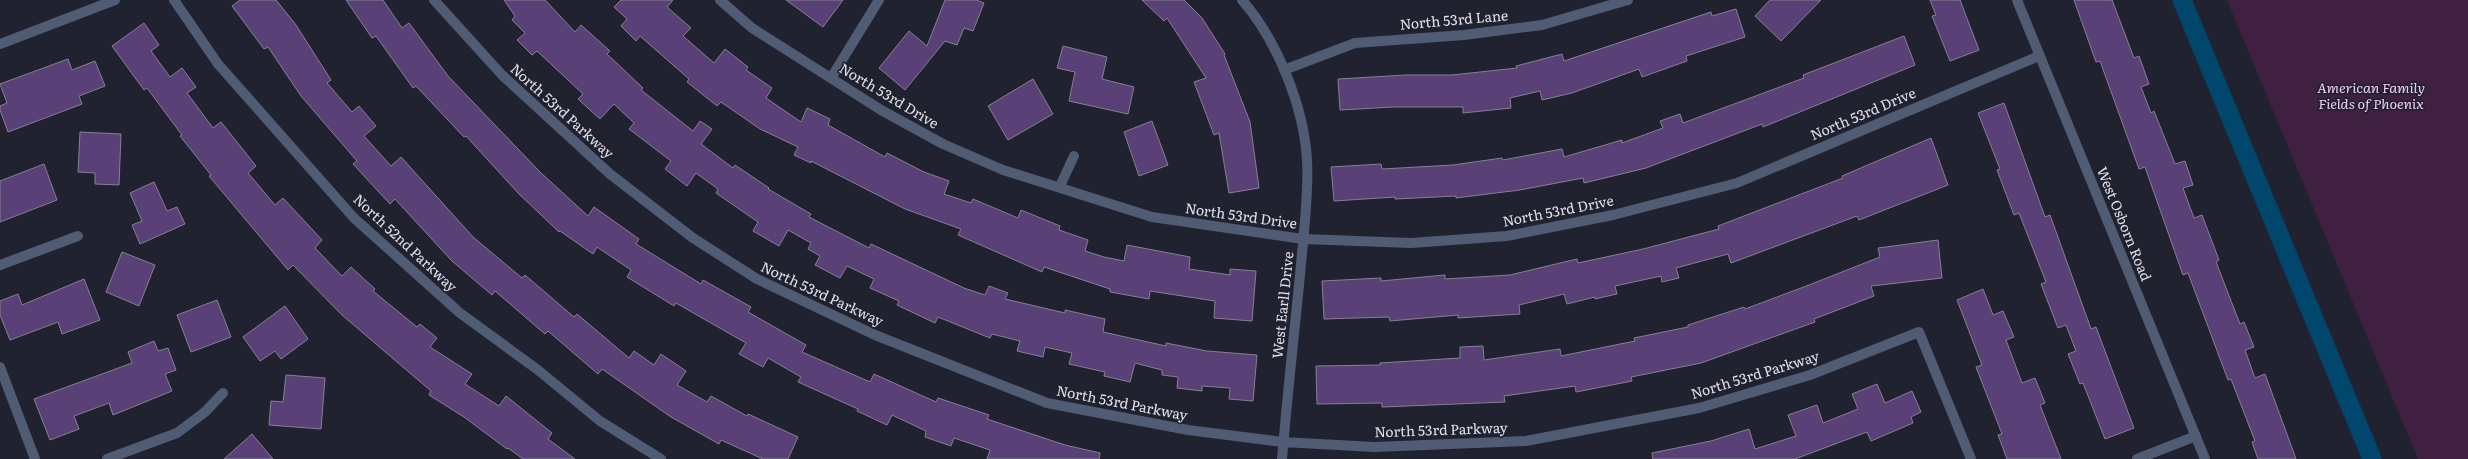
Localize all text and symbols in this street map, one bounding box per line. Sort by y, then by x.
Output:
street label: North 53rd Lane [1399,4,1509,34]
street label: North 53rd Parkway [506,58,620,163]
street label: North 53rd Drive [836,58,943,133]
park label: American Family Fields of Phoenix [2317,77,2425,113]
street label: North 53rd Drive [1807,82,1918,144]
street label: West Osborn Road [2093,163,2157,284]
street label: North 52nd Parkway [349,189,463,296]
street label: North 53rd Drive [1501,189,1615,231]
street label: North 53rd Drive [1184,197,1298,233]
street label: West Earll Drive [1266,250,1298,359]
street label: North 53rd Parkway [758,256,888,331]
street label: North 53rd Parkway [1688,345,1822,403]
street label: North 53rd Parkway [1055,379,1190,425]
street label: North 53rd Parkway [1374,417,1509,441]

